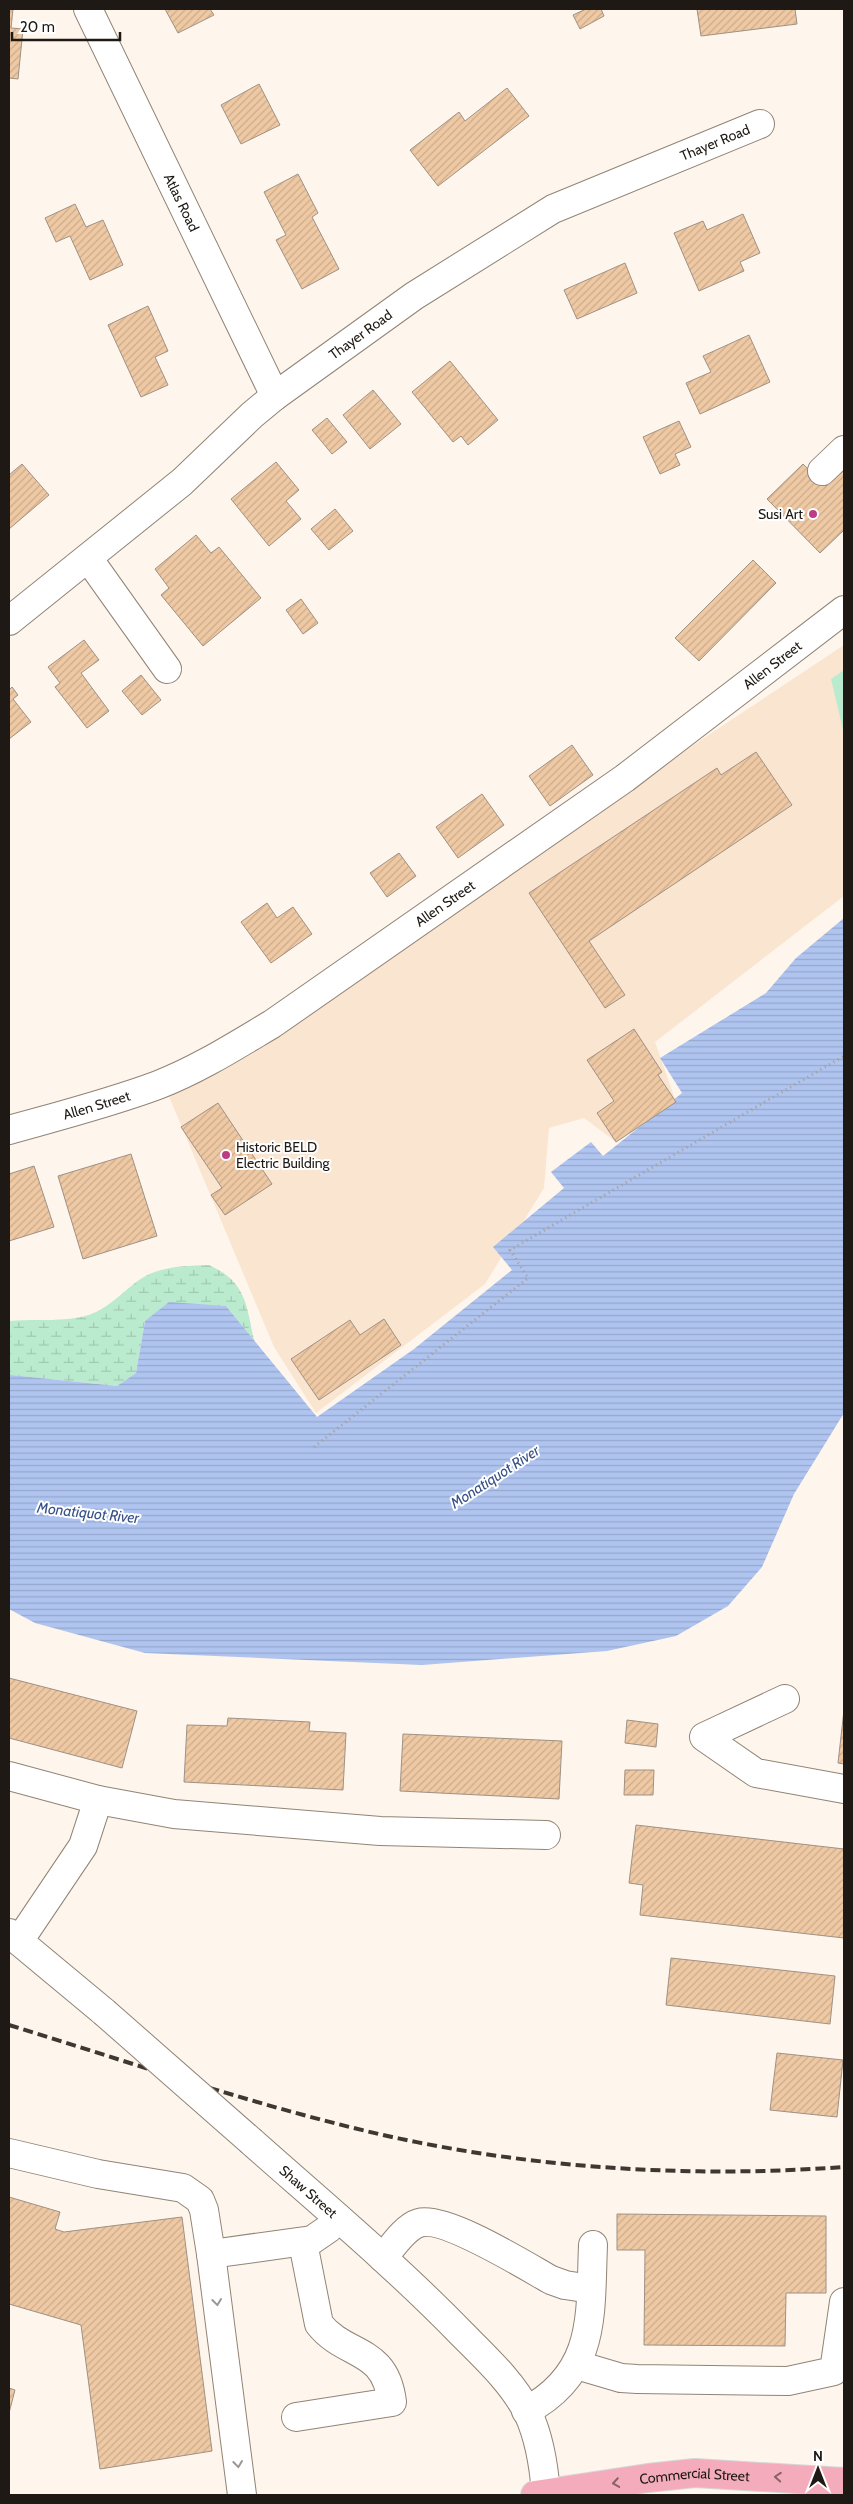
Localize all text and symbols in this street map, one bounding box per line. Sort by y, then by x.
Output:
scale bar [12,10,120,42]
text: 20 m [20,18,55,36]
street label: Thayer Road [678,120,752,165]
street label: Atlas Road [160,171,203,235]
street label: Thayer Road [325,306,396,363]
place label: Susi Art [758,505,803,523]
marker: Susi Art [807,508,819,520]
street label: Allen Street [739,637,805,693]
street label: Allen Street [411,876,479,931]
street label: Allen Street [61,1086,133,1124]
place label: Historic BELD Electric Building [236,1138,331,1172]
marker: Historic BELD Electric Building [220,1149,232,1161]
water label: Monatiquot River [446,1441,544,1513]
water label: Monatiquot River [35,1499,141,1527]
street label: Shaw Street [275,2161,341,2222]
one-way arrow [211,2299,222,2307]
north arrow [793,2444,843,2494]
text: N [813,2447,823,2465]
one-way arrow [232,2460,243,2468]
street label: Commercial Street [638,2464,751,2488]
one-way arrow [774,2472,782,2483]
one-way arrow [612,2477,621,2487]

